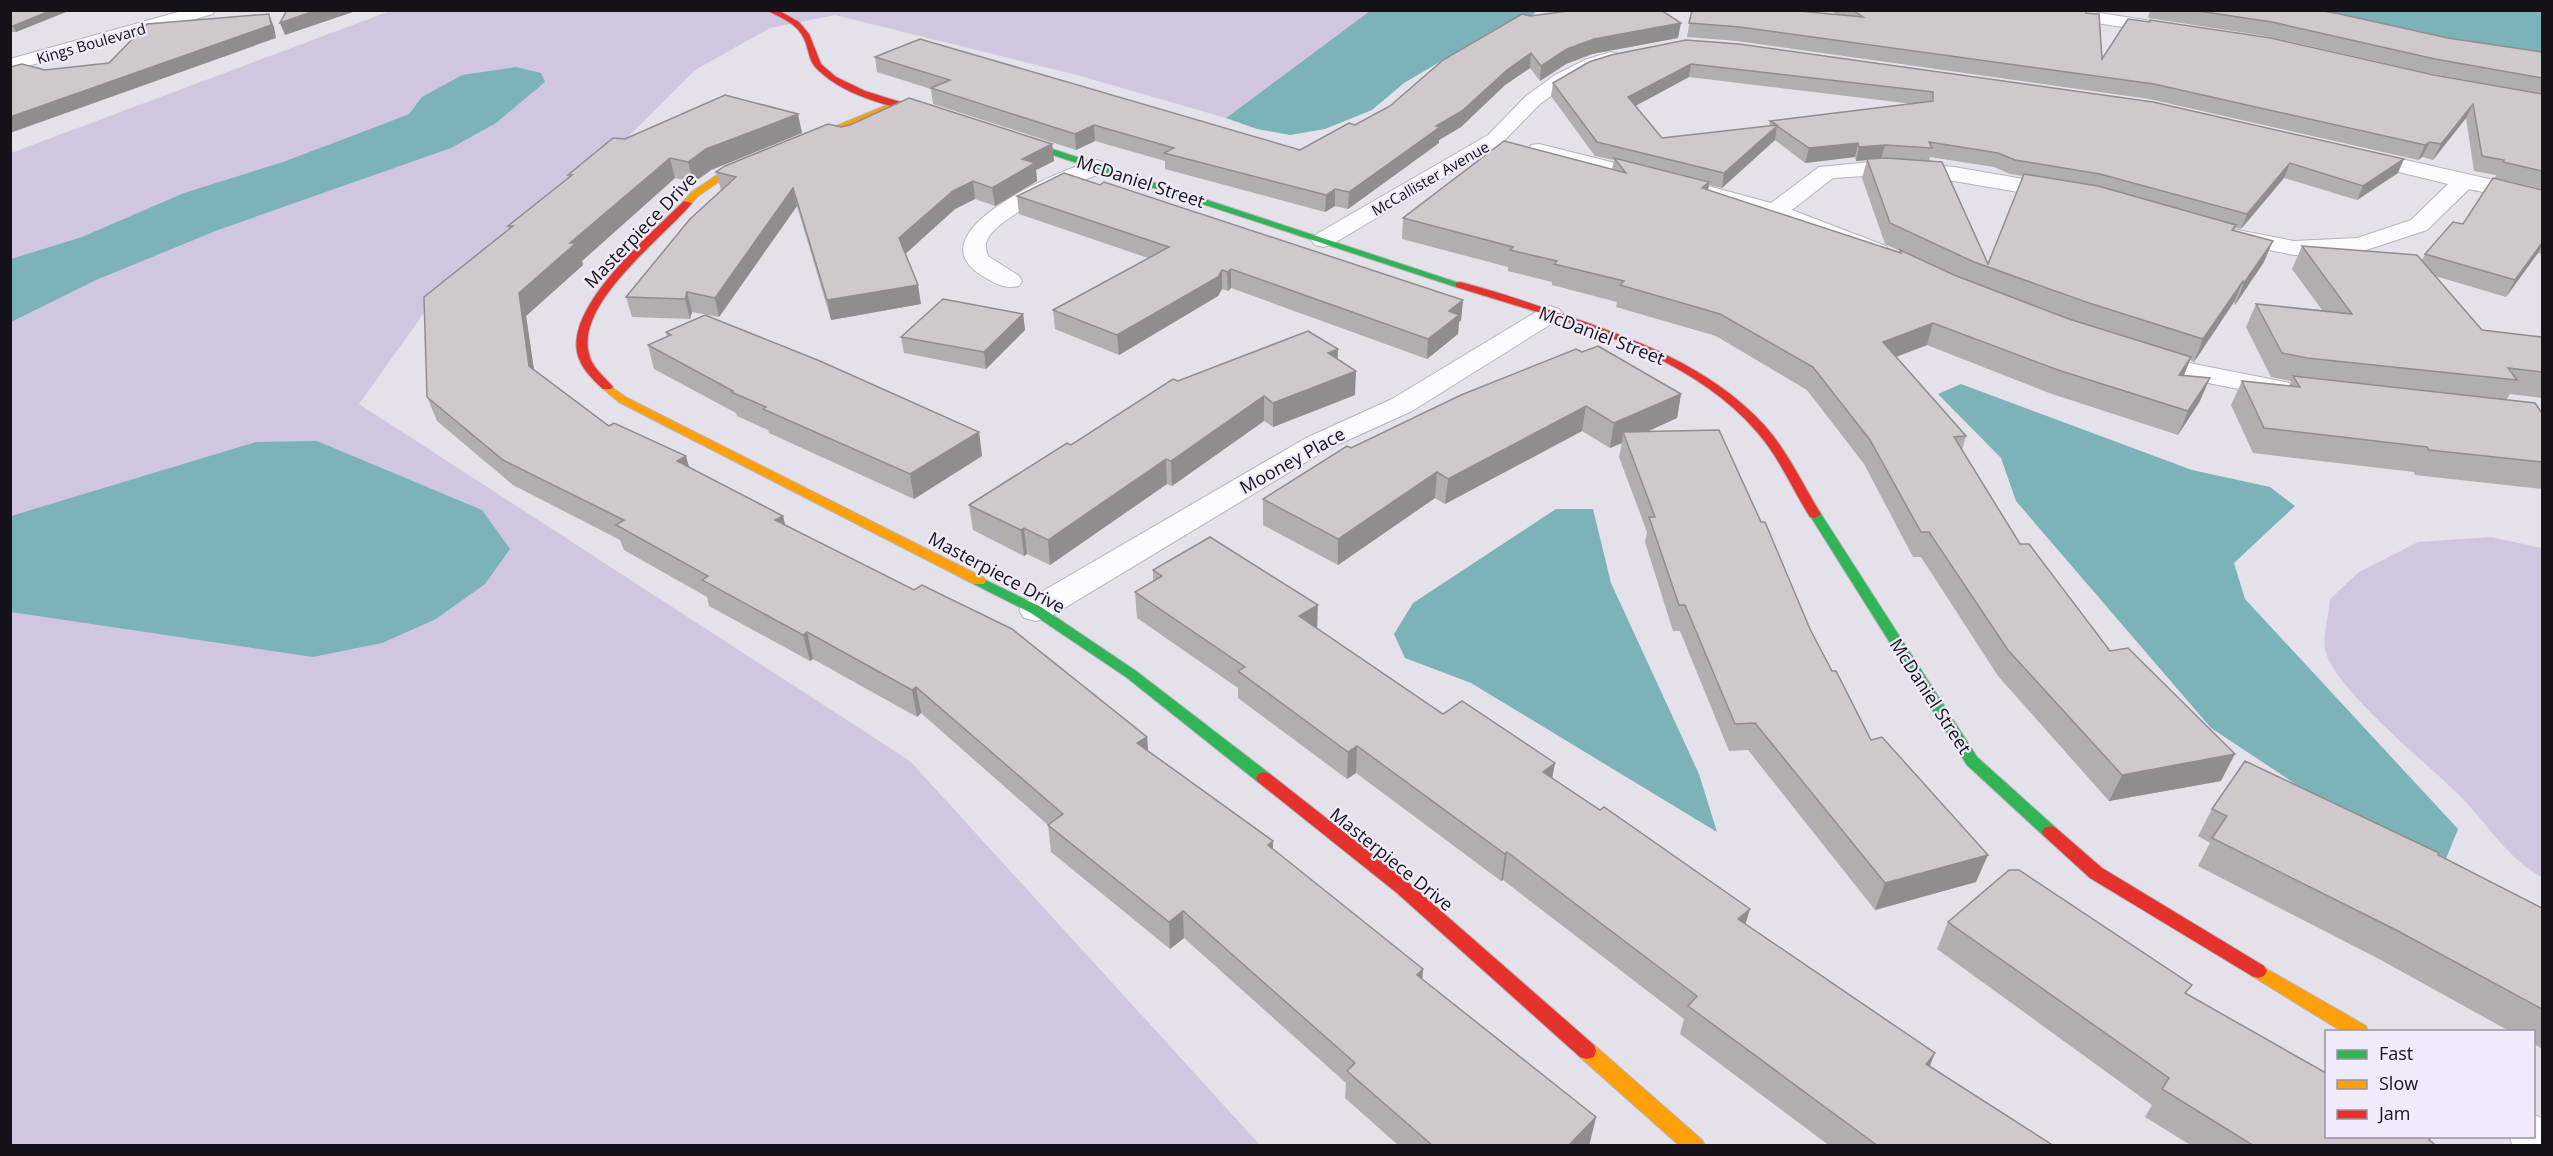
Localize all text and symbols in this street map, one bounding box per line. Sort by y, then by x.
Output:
street label: Kings Boulevard [34,18,148,68]
street label: McCallister Avenue [1367,136,1493,220]
street label: McDaniel Street [1074,149,1208,213]
street label: Masterpiece Drive [579,167,701,293]
street label: McDaniel Street [1536,300,1668,370]
street label: Mooney Place [1235,421,1349,499]
street label: Masterpiece Drive [924,526,1070,618]
street label: McDaniel Street [1885,634,1977,758]
street label: Masterpiece Drive [1325,802,1459,916]
legend [2325,1030,2535,1138]
text: Fast [2379,1041,2413,1065]
text: Slow [2379,1071,2418,1095]
text: Jam [2377,1101,2411,1125]

